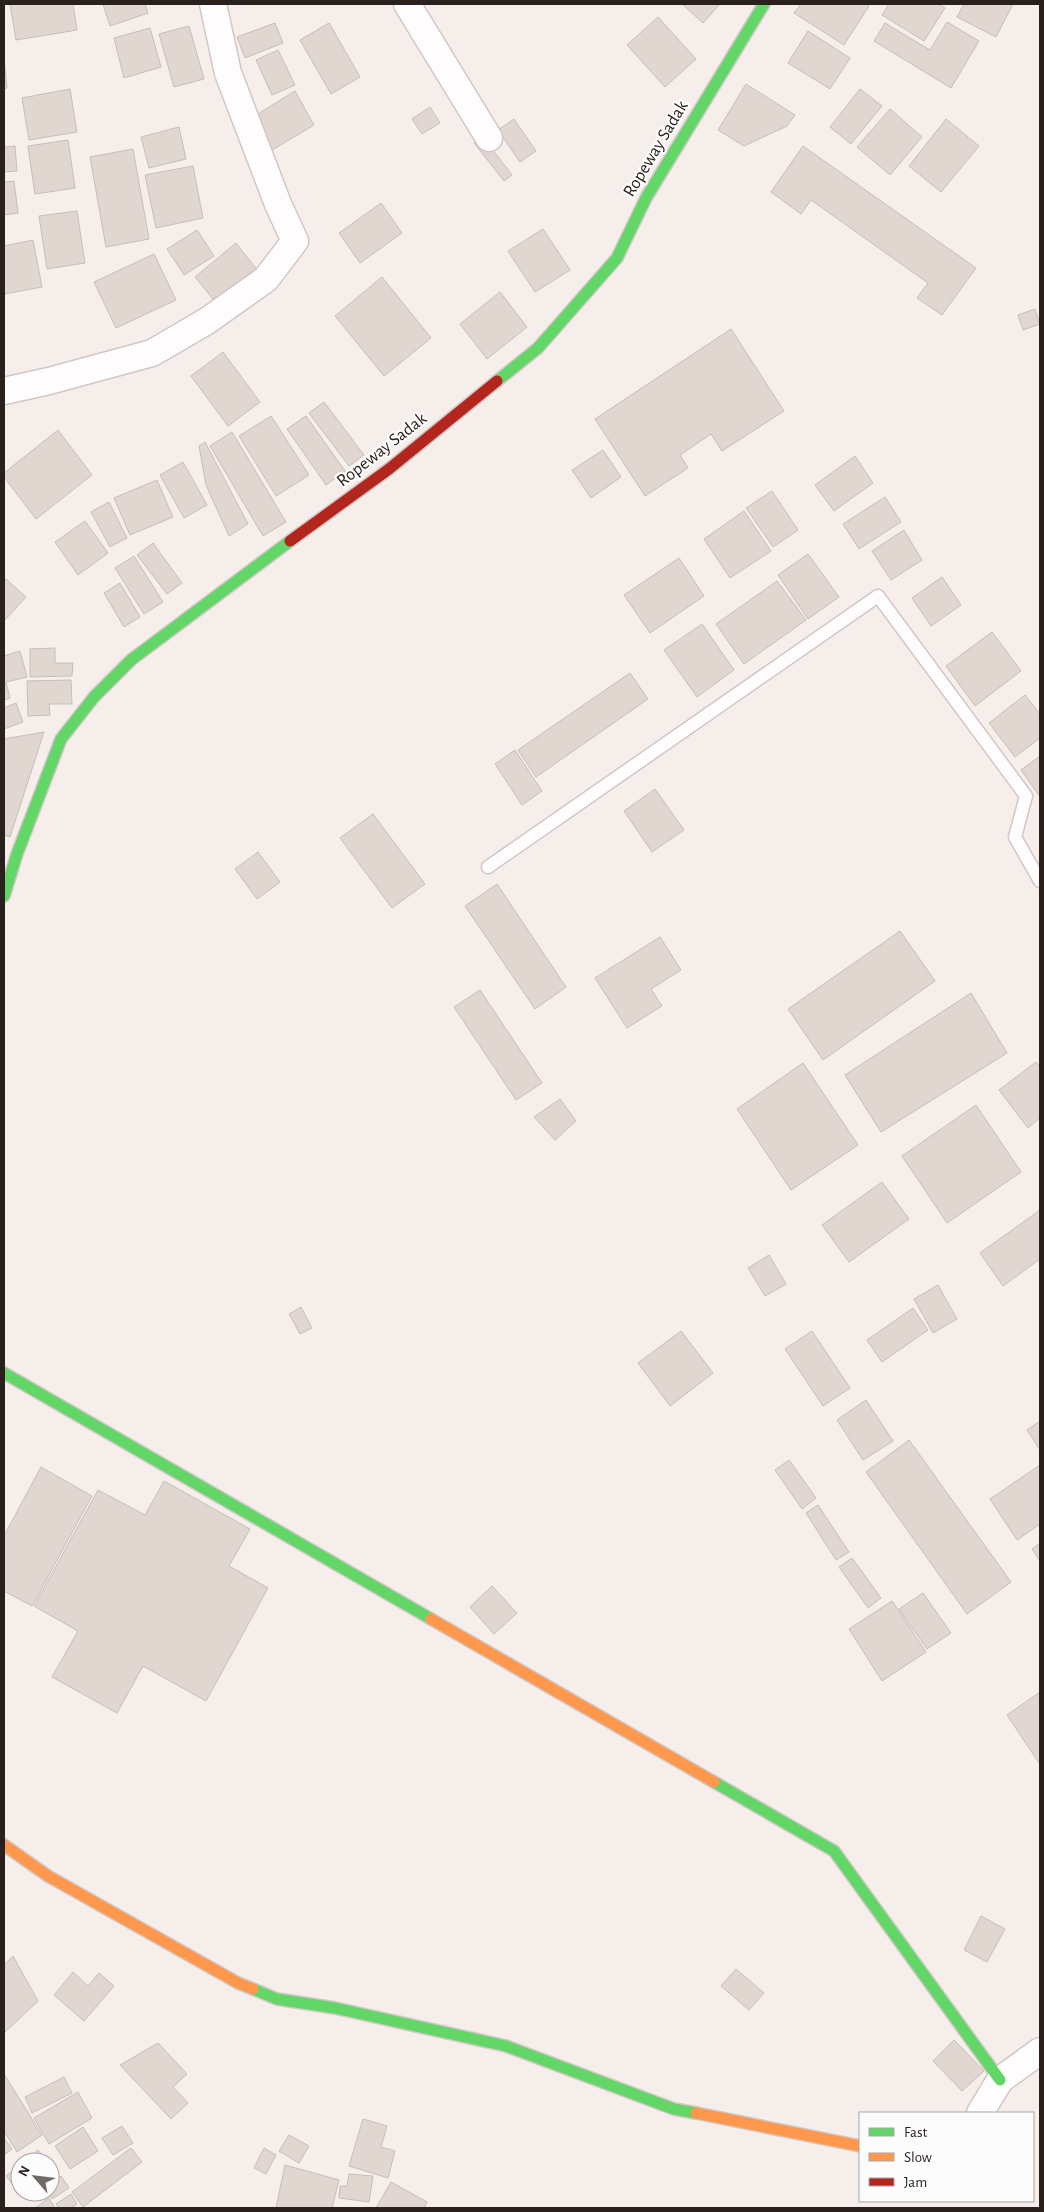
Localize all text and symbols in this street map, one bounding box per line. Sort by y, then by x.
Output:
street label: Ropeway Sadak [620,97,692,200]
street label: Ropeway Sadak [334,409,431,490]
legend [859,2112,1034,2202]
text: Fast [904,2125,928,2140]
text: Slow [904,2150,932,2165]
north arrow [10,2152,60,2202]
text: N [16,2164,33,2179]
text: Jam [904,2175,927,2190]

